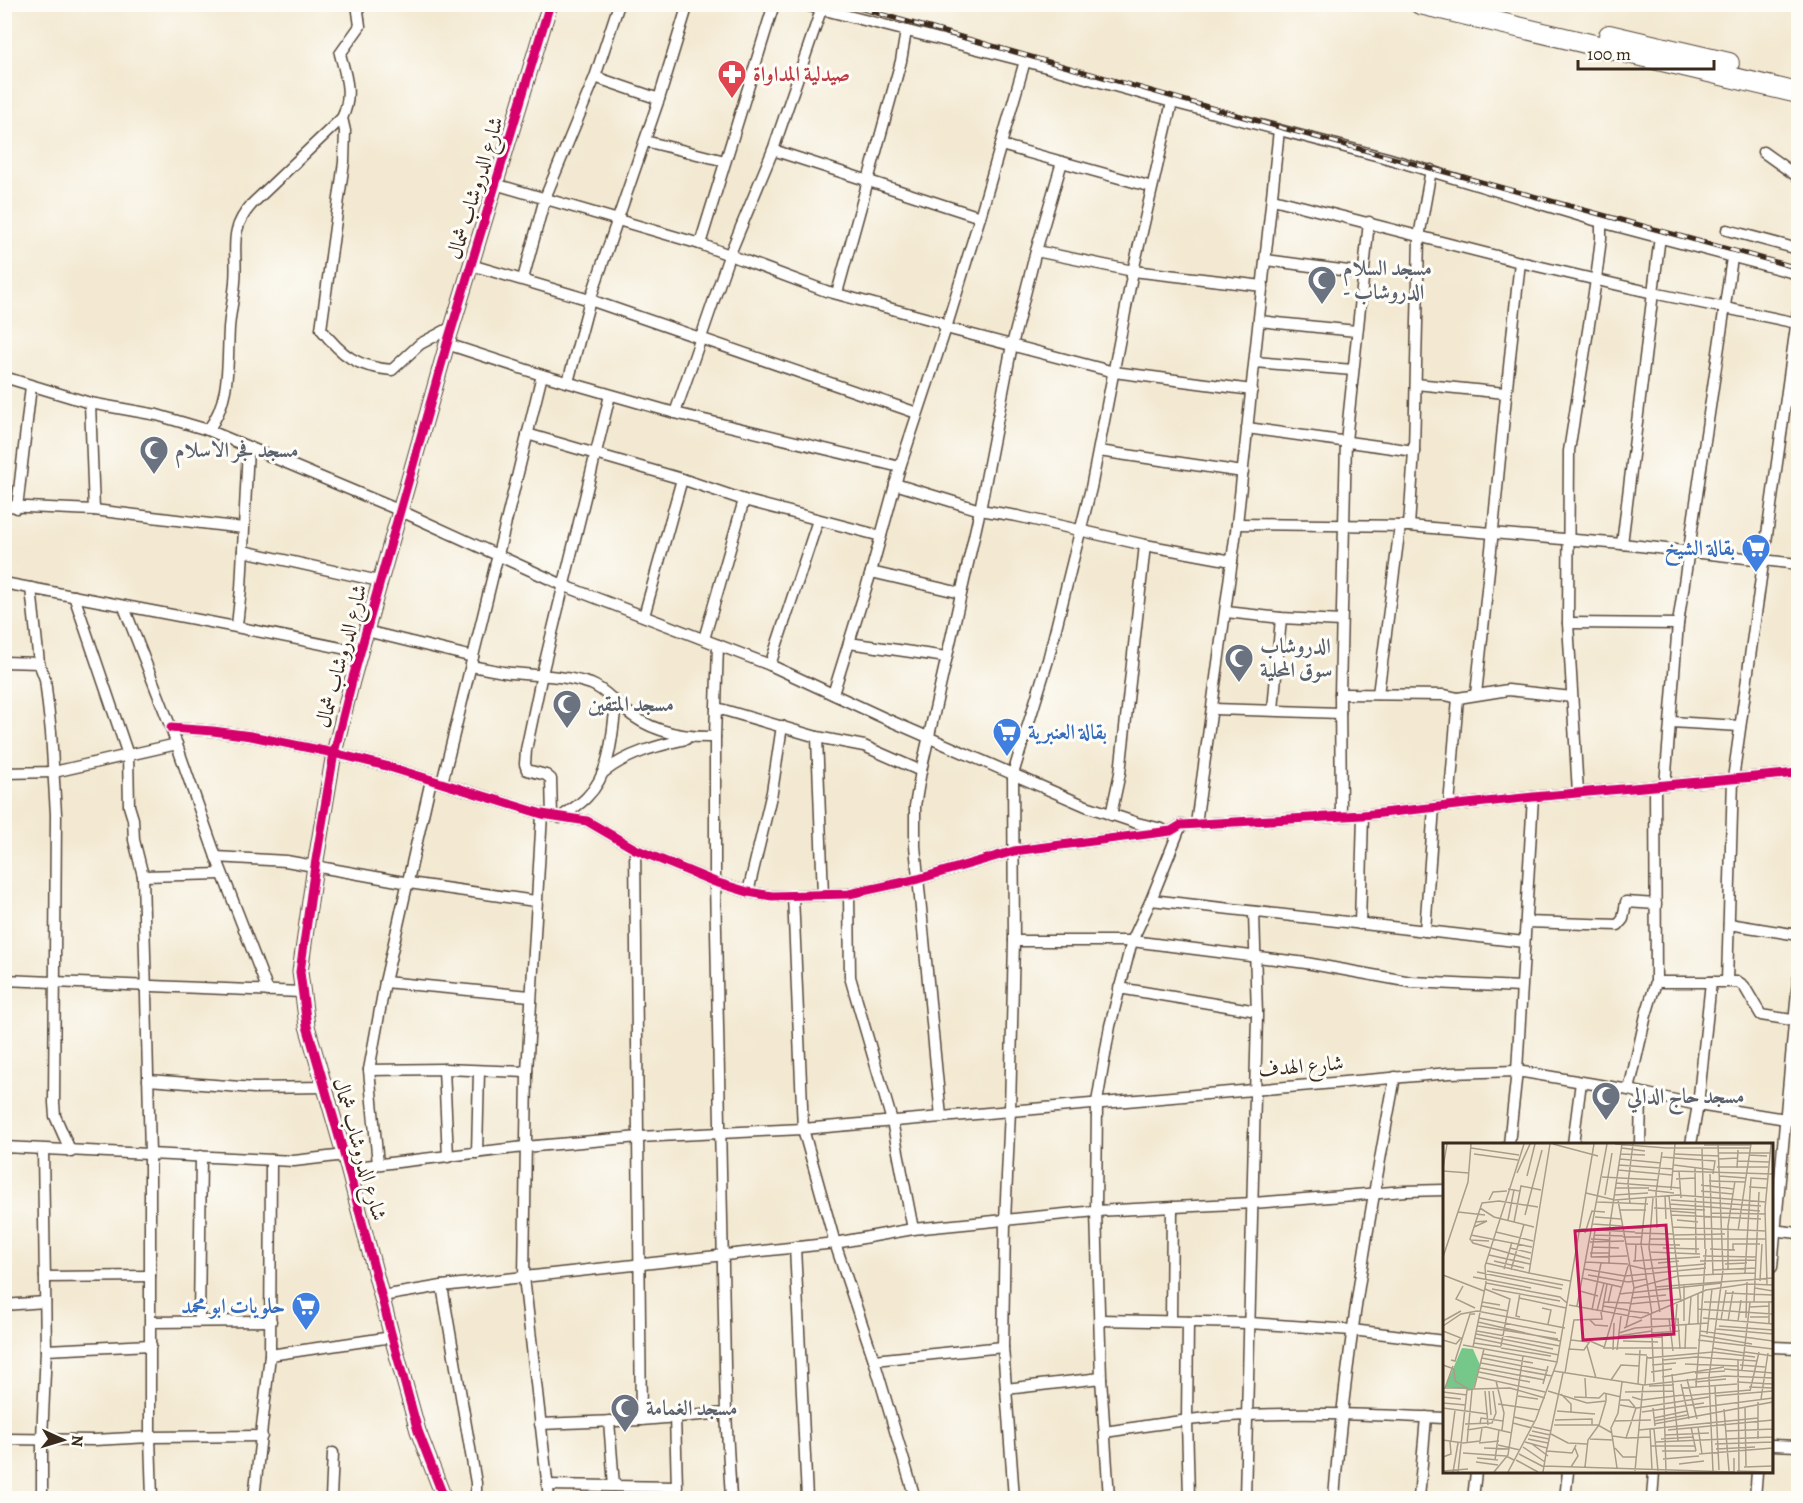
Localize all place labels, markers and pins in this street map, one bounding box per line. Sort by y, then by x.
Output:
pharmacy icon: صيدلية المداواة [716,58,748,100]
place label: صيدلية المداواة [753,60,850,88]
place label: مسجد السلام - الدروشاب [1343,254,1432,306]
mosque icon: مسجد السلام - الدروشاب [1306,264,1338,306]
mosque icon: مسجد فجر الاسلام [138,434,170,476]
place label: مسجد فجر الاسلام [175,436,298,469]
supermarket icon: بقالة الشيخ [1740,532,1772,574]
place label: بقالة الشيخ [1664,534,1735,567]
place label: الدروشاب سوق المحلية [1260,632,1332,684]
mosque icon: الدروشاب سوق المحلية [1223,642,1255,684]
mosque icon: مسجد المتقين [551,688,583,730]
place label: مسجد المتقين [588,690,674,718]
supermarket icon: بقالة العنبرية [991,716,1023,758]
place label: بقالة العنبرية [1028,718,1107,746]
mosque icon: مسجد حاج الدالي [1590,1080,1622,1122]
place label: مسجد حاج الدالي [1626,1082,1744,1115]
supermarket icon: حلويات ابو محمد [290,1290,322,1332]
place label: حلويات ابو محمد [181,1292,285,1320]
mosque icon: مسجد الغمامة [609,1392,641,1434]
place label: مسجد الغمامة [646,1394,737,1422]

